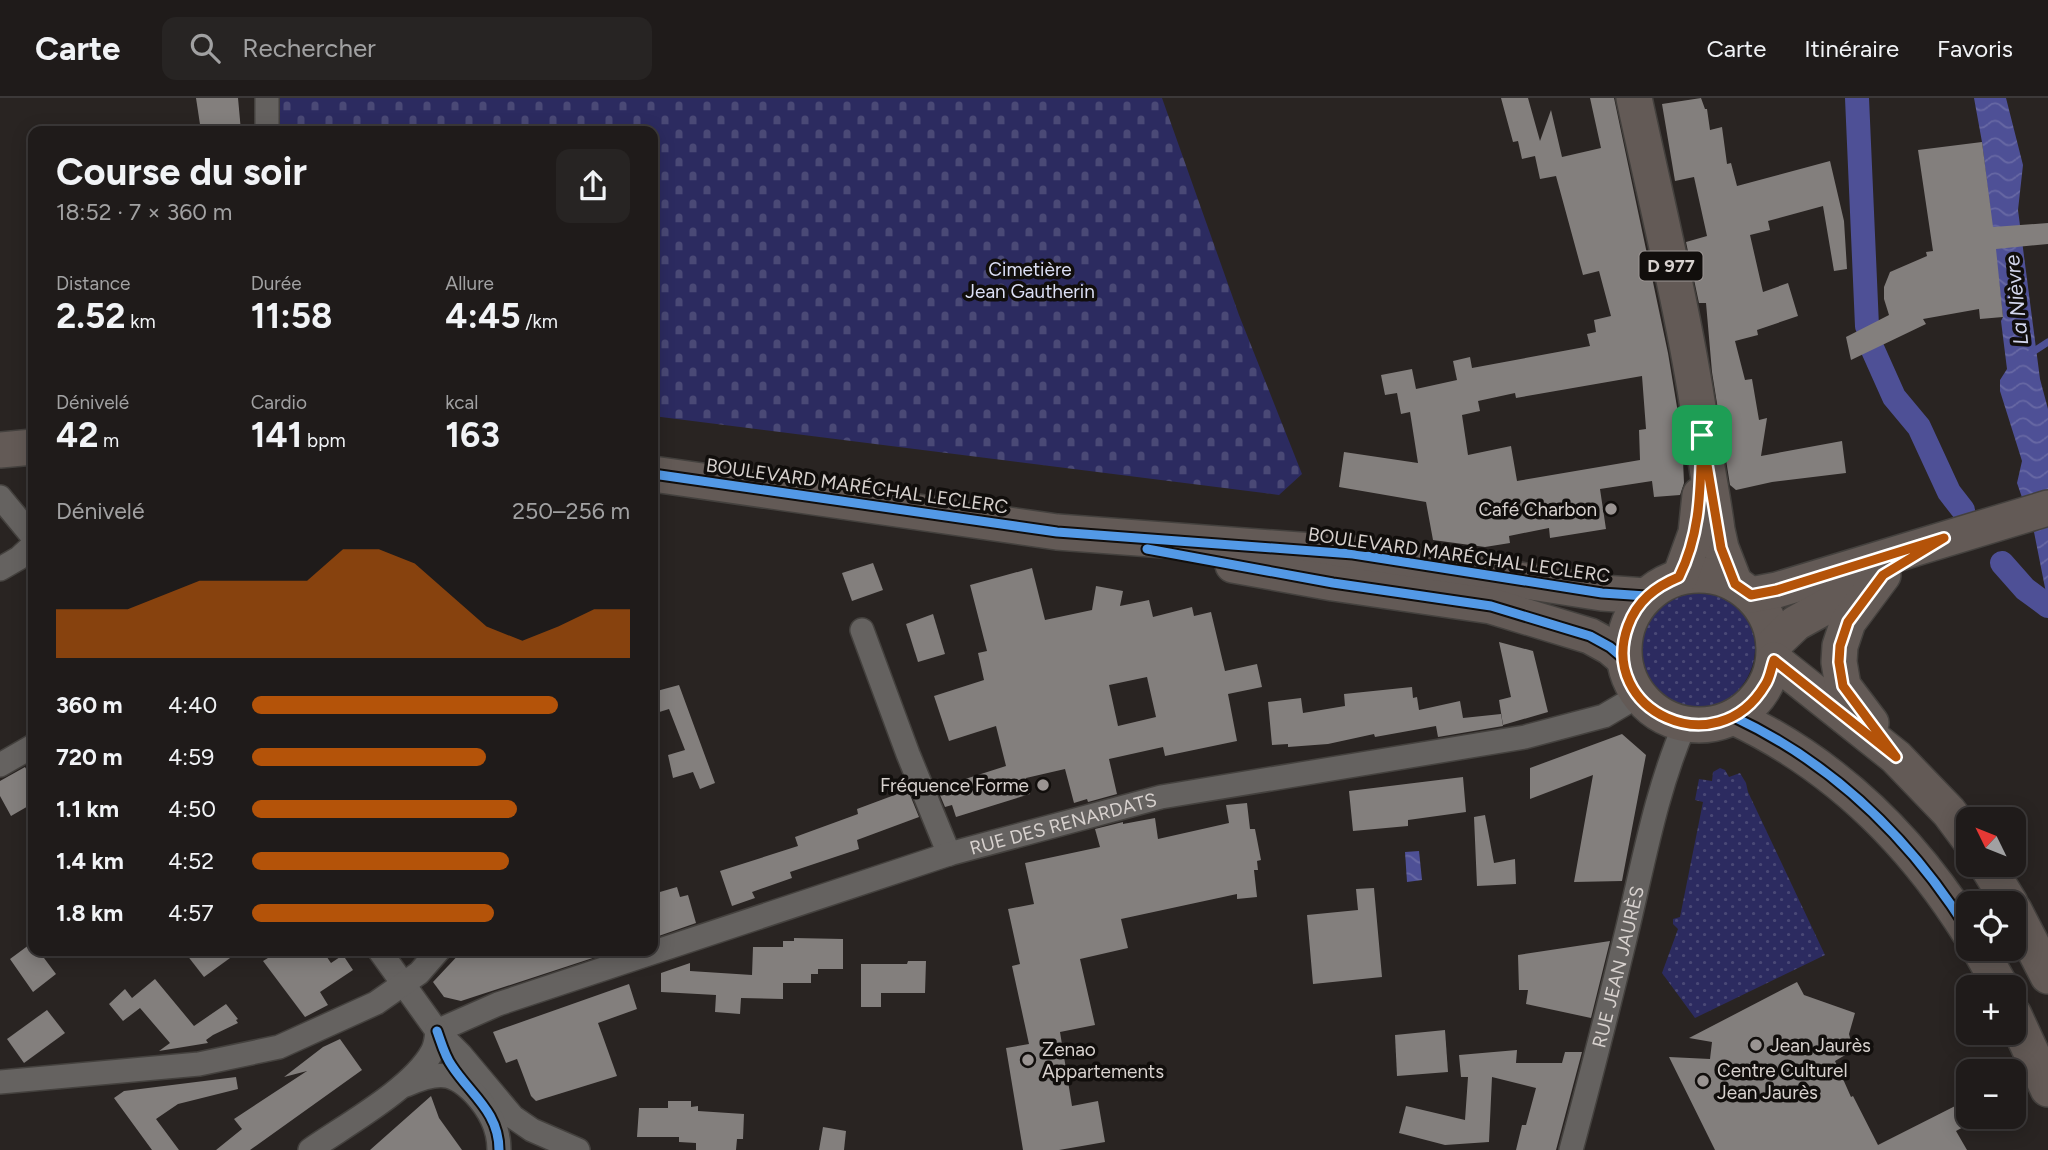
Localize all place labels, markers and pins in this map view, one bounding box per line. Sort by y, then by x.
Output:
pin [1672,405,1732,465]
place label: Café Charbon [1478,498,1597,521]
marker: Café Charbon [1603,501,1619,517]
place label: Fréquence Forme [880,774,1029,797]
marker: Fréquence Forme [1035,777,1051,793]
place label: Jean Jaurès [1770,1034,1871,1057]
marker: Jean Jaurès [1748,1037,1764,1053]
place label: Zenao Appartements [1042,1038,1164,1083]
marker: Zenao Appartements [1020,1052,1036,1068]
place label: Centre Culturel Jean Jaurès [1717,1059,1848,1104]
marker: Centre Culturel Jean Jaurès [1695,1073,1711,1089]

